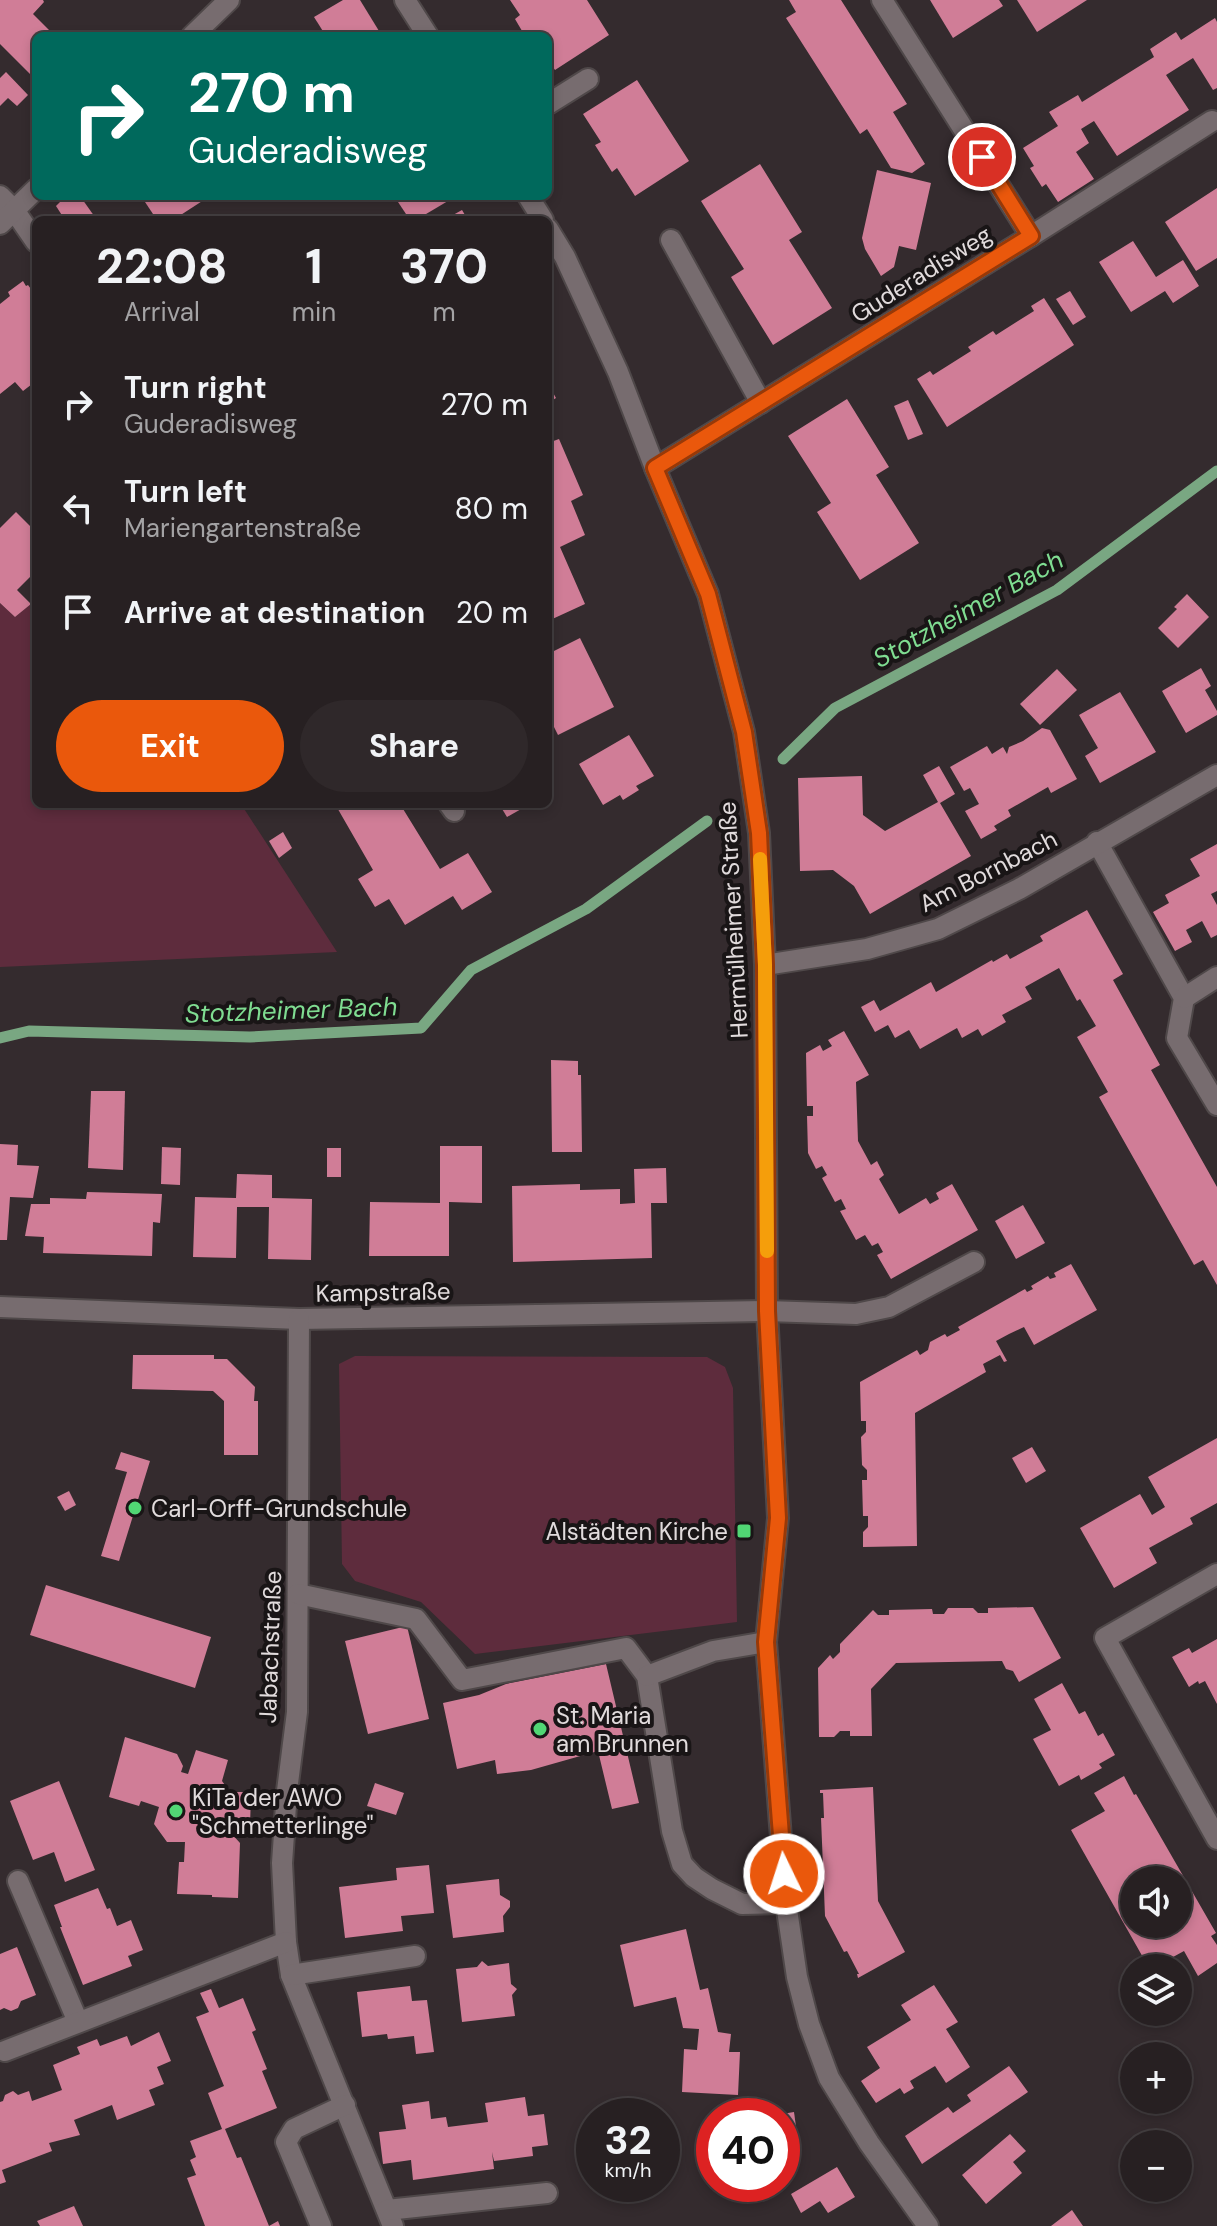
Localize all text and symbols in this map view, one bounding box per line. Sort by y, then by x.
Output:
text: 270 m [188,56,355,129]
icon: right [56,64,160,168]
pin [948,123,1016,191]
text: Guderadisweg [188,127,428,174]
icon: arrive [960,135,1004,179]
street label: Guderadisweg [845,219,997,329]
text: 22:08 [96,235,228,298]
text: 1 [305,235,323,298]
text: 370 [400,235,488,298]
text: Arrival [124,295,200,329]
text: min [292,295,336,329]
text: m [432,295,456,329]
text: Turn right [124,368,267,407]
icon: right [56,382,100,426]
text: 270 m [440,385,528,424]
text: Guderadisweg [124,407,297,441]
text: Turn left [124,472,247,511]
icon: left [56,486,100,530]
text: 80 m [455,489,528,528]
text: Mariengartenstraße [124,511,361,545]
water label: Stotzheimer Bach [867,543,1069,675]
icon: arrive [56,590,100,634]
text: Arrive at destination [124,593,425,632]
text: 20 m [456,593,528,632]
button: Exit [56,700,284,792]
button: Share [300,700,528,792]
street label: Hermülheimer Straße [711,801,755,1039]
street label: Am Bornbach [914,823,1062,919]
water label: Stotzheimer Bach [184,989,398,1031]
street label: Kampstraße [315,1275,451,1309]
place label: Carl-Orff-Grundschule [151,1493,407,1524]
marker: Carl-Orff-Grundschule [126,1499,144,1517]
place label: Alstädten Kirche [545,1516,728,1547]
marker: Alstädten Kirche [735,1522,753,1540]
street label: Jabachstraße [252,1570,288,1724]
place label: St. Maria am Brunnen [556,1700,689,1759]
marker: St. Maria am Brunnen [531,1720,549,1738]
place label: KiTa der AWO "Schmetterlinge" [192,1782,373,1841]
marker: KiTa der AWO "Schmetterlinge" [167,1802,185,1820]
position arrow [742,1832,826,1916]
map controls [1120,1866,1192,2202]
button: sound [1120,1866,1192,1938]
button: layers [1120,1954,1192,2026]
button: + [1120,2042,1192,2114]
speed limit sign: 40 [696,2098,800,2202]
text: 32 [604,2114,652,2166]
button: − [1120,2130,1192,2202]
text: km/h [604,2157,652,2183]

